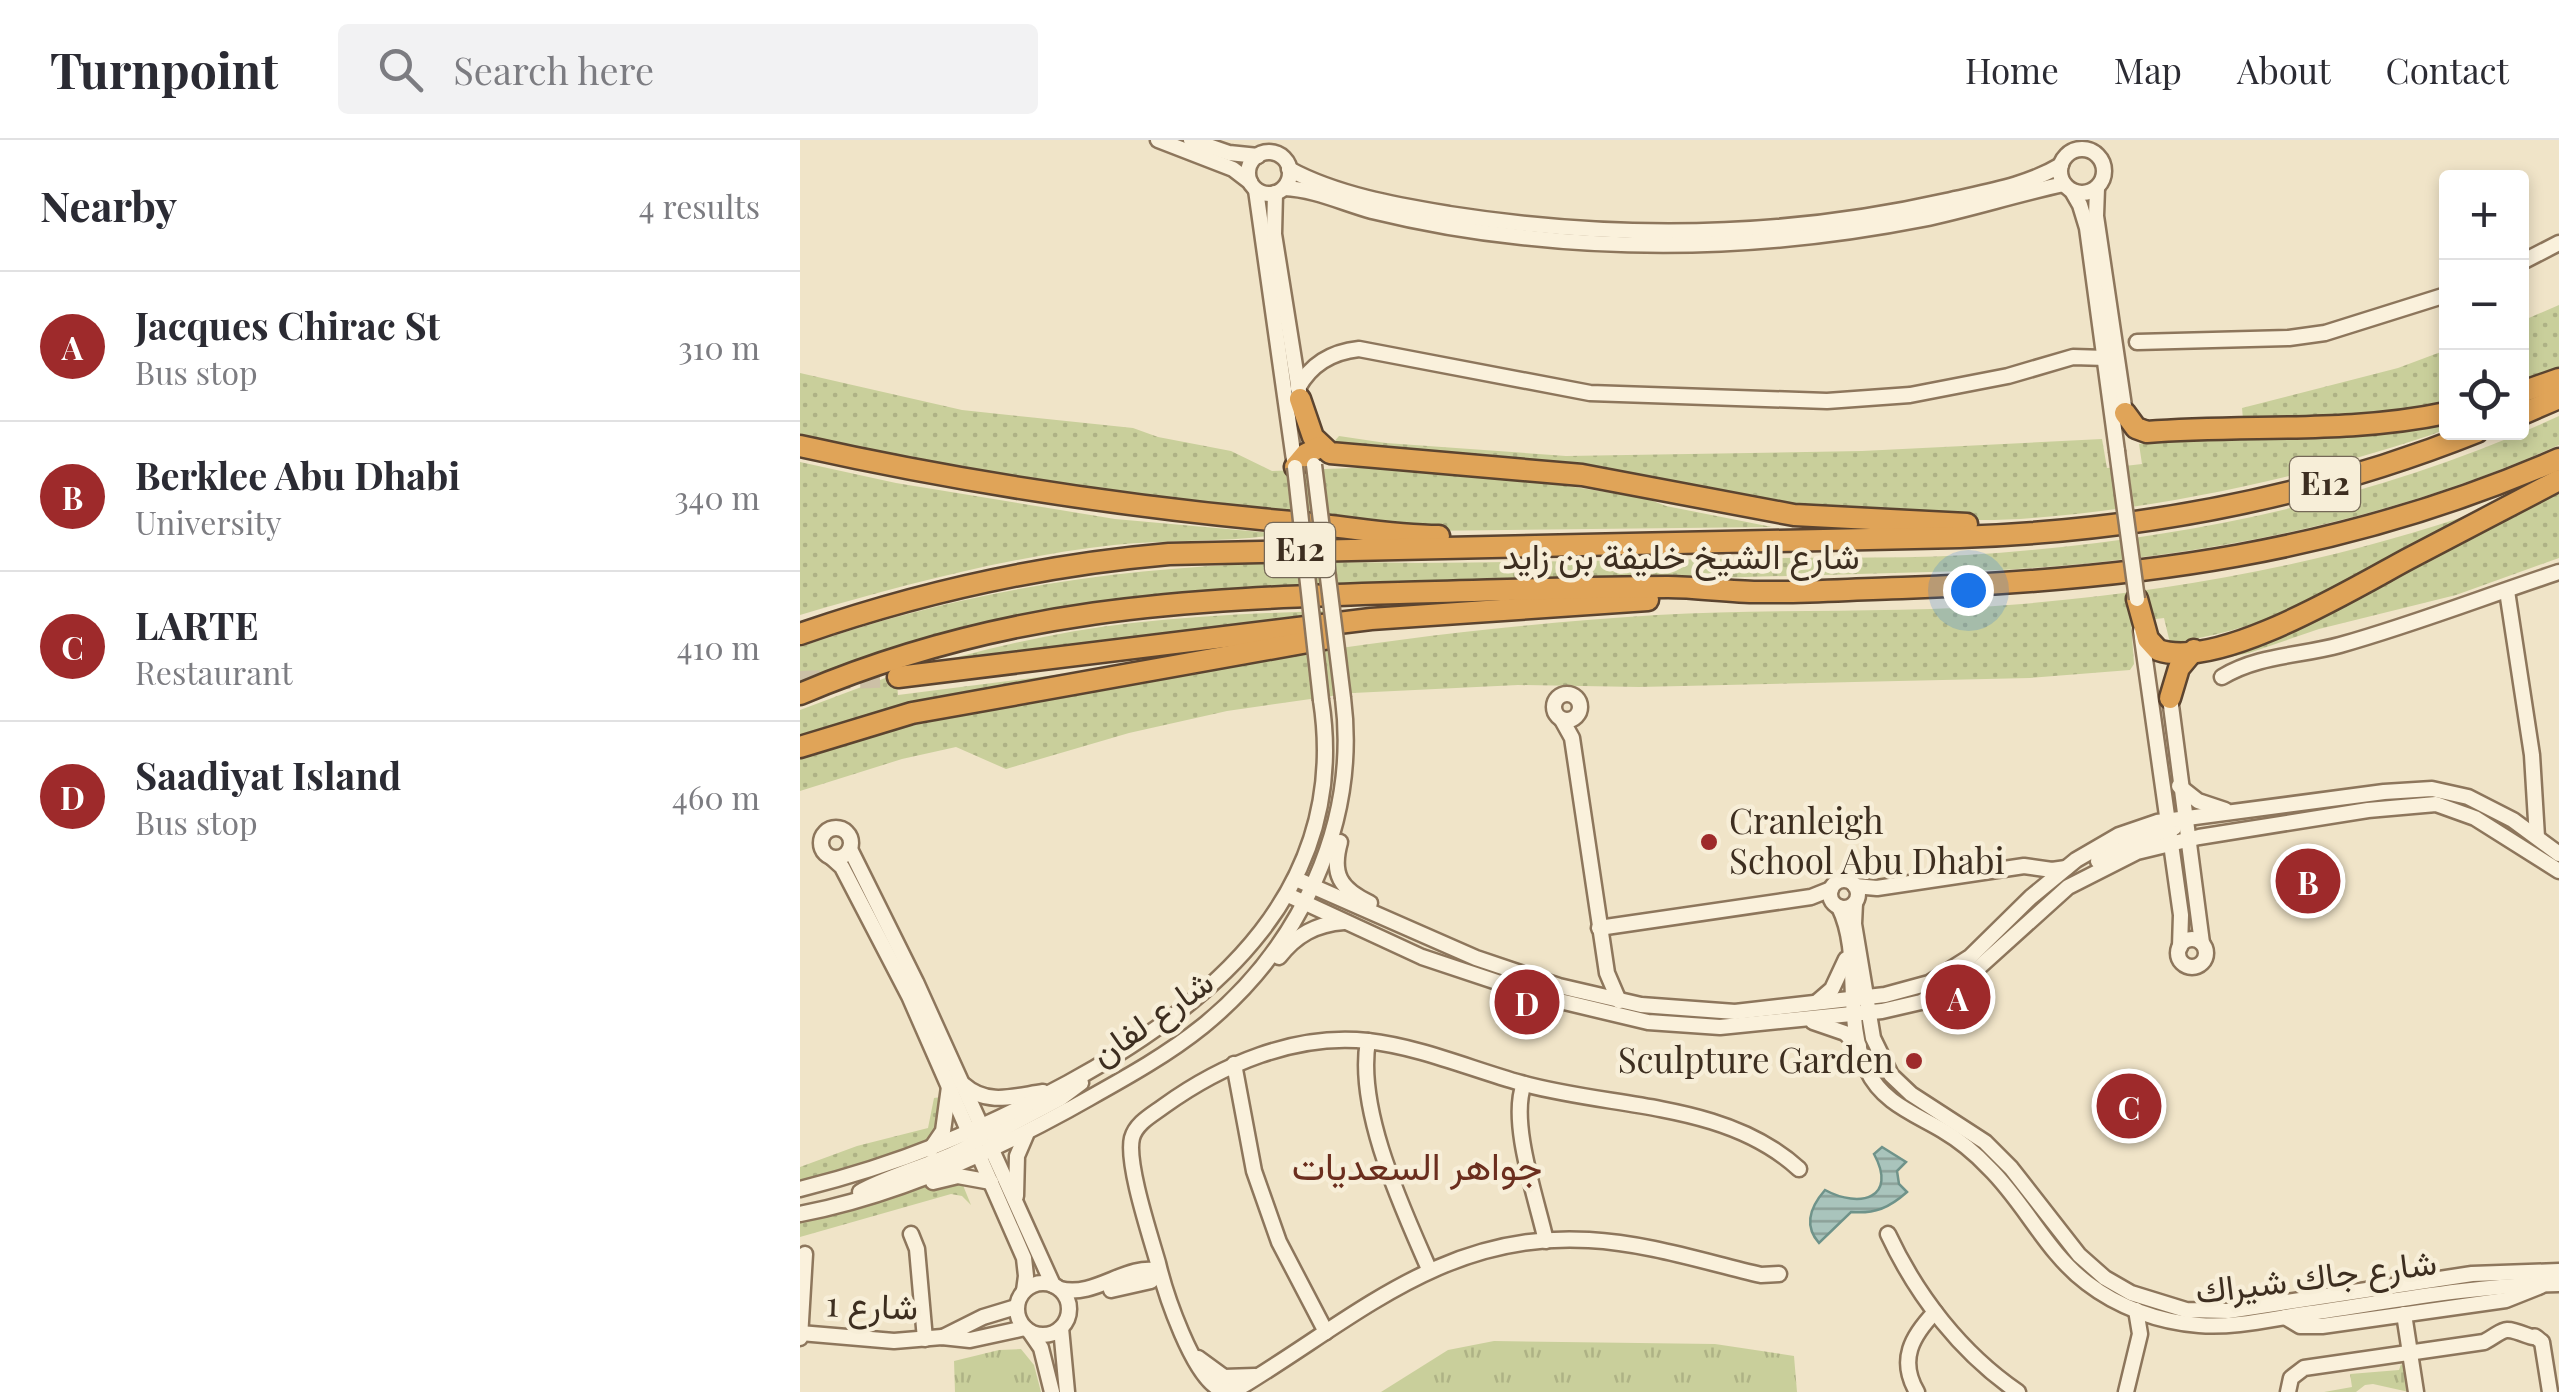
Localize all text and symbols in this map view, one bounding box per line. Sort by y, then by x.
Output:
search box [338,24,1038,114]
text: Turnpoint [50,37,278,101]
icon: search [373,42,428,97]
text: Search here [453,44,654,95]
text: Home [1965,46,2059,93]
text: Map [2114,46,2182,93]
text: About [2237,46,2331,93]
text: Contact [2386,46,2509,93]
map controls [2439,170,2529,440]
button: + [2439,170,2529,260]
text: Nearby [40,177,177,233]
text: 4 results [639,184,760,227]
button: − [2439,260,2529,350]
text: Jacques Chirac St [135,299,440,350]
text: A [62,325,83,368]
text: 310 m [678,325,760,368]
text: Bus stop [135,350,258,393]
button: locate [2439,350,2529,440]
text: Berklee Abu Dhabi [135,449,460,500]
road number: E12 [2290,457,2360,511]
text: B [62,475,83,518]
text: 340 m [674,475,760,518]
text: University [135,500,282,543]
road number: E12 [1265,523,1335,577]
street label: شارع الشيخ خليفة بن زايد [1502,531,1860,581]
your location [1943,565,1994,616]
text: LARTE [135,599,258,650]
text: C [61,625,84,668]
text: 410 m [677,625,760,668]
text: Restaurant [135,650,293,693]
text: Saadiyat Island [135,749,401,800]
text: D [60,775,85,818]
text: 460 m [672,775,760,818]
place label: Cranleigh School Abu Dhabi [1729,796,2005,883]
text: Bus stop [135,800,258,843]
marker: Cranleigh School Abu Dhabi [1698,831,1720,853]
pin: B [2276,844,2340,918]
street label: شارع لفان [1080,957,1223,1078]
pin: A [1926,960,1990,1034]
pin: D [1494,964,1560,1040]
place label: Sculpture Garden [1618,1035,1894,1082]
marker: Sculpture Garden [1903,1050,1925,1072]
pin: C [2096,1068,2162,1144]
district label: جواهر السعديات [1292,1139,1542,1190]
street label: شارع جاك شيراك [2192,1236,2439,1316]
street label: شارع 1 [825,1278,919,1332]

